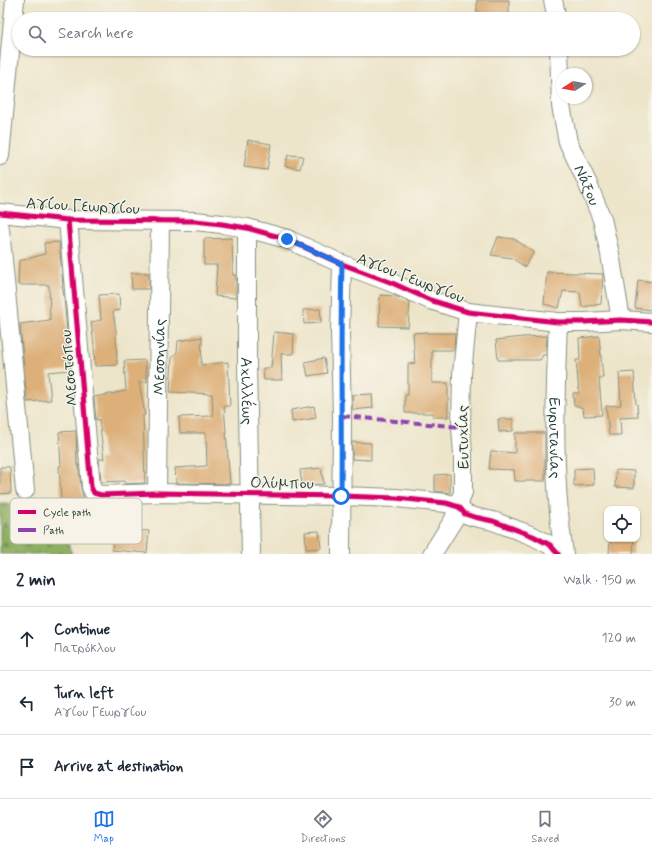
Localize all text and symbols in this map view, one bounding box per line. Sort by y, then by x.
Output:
search box [12,12,640,56]
icon: search [26,23,48,45]
text: Search here [58,24,134,44]
north arrow [556,68,592,104]
street label: Νάξου [568,162,604,209]
street label: Αγίου Γεωργίου [26,193,140,220]
route end [278,230,296,248]
street label: Αγίου Γεωργίου [354,248,467,309]
street label: Μεσσηνίας [149,319,171,396]
street label: Μεσοτόπου [56,329,83,407]
street label: Αχιλλέως [235,357,258,425]
street label: Ευρυτανίας [543,397,566,479]
street label: Ευτυχίας [452,405,475,469]
street label: Ολύμπου [250,472,314,495]
route start [332,487,350,505]
legend [10,498,142,544]
text: Cycle path [43,506,91,520]
map controls [604,506,640,542]
button: locate [604,506,640,542]
text: Path [43,524,64,538]
text: 2 min [16,569,56,591]
text: Walk · 150 m [563,572,636,589]
text: Continue [54,620,110,640]
icon: ahead [16,628,38,650]
text: 120 m [602,630,636,647]
text: Πατρόκλου [54,640,116,657]
text: Turn left [54,684,114,704]
icon: left [16,692,38,714]
text: 30 m [609,694,636,711]
text: Αγίου Γεωργίου [54,704,146,721]
icon: arrive [16,756,38,778]
text: Arrive at destination [54,757,183,777]
tab: Map [93,808,115,846]
tab: Directions [300,808,346,846]
tab: Saved [531,808,559,846]

